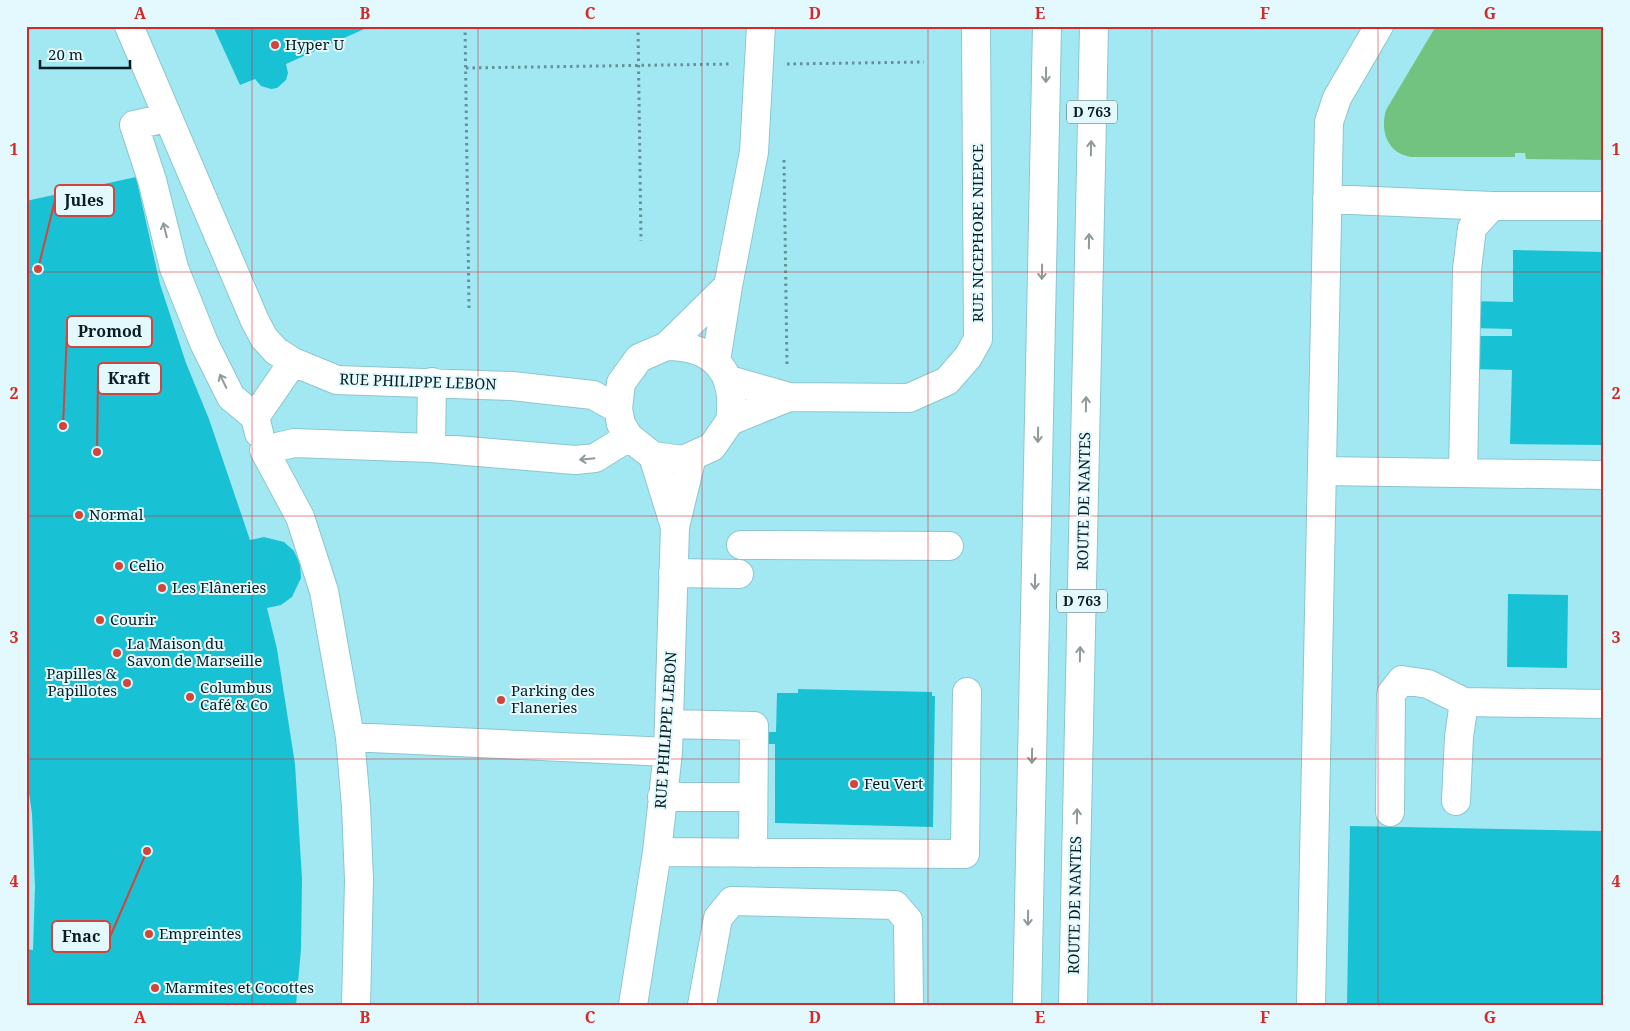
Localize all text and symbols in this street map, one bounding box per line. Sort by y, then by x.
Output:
text: A [134,2,147,24]
text: B [360,2,371,24]
text: C [585,2,596,24]
text: D [809,2,821,24]
text: E [1035,2,1045,24]
text: F [1260,2,1270,24]
text: G [1484,2,1496,24]
place label: Hyper U [285,34,345,54]
scale bar [40,38,130,70]
marker: Hyper U [269,39,281,51]
text: 20 m [48,44,83,64]
one-way arrow [1041,66,1051,83]
road number: D 763 [1067,100,1117,124]
text: 1 [9,138,19,160]
text: 1 [1611,138,1621,160]
one-way arrow [1086,141,1096,157]
street label: RUE NICEPHORE NIEPCE [967,144,987,322]
callout: Jules [55,185,114,216]
text: Jules [63,189,104,211]
one-way arrow [160,223,169,239]
one-way arrow [1085,233,1094,249]
one-way arrow [1037,264,1046,280]
callout: Promod [67,316,152,347]
text: Promod [78,320,143,342]
callout: Kraft [98,363,161,394]
text: Kraft [108,367,151,389]
street label: RUE PHILIPPE LEBON [339,368,498,394]
one-way arrow [218,374,228,389]
text: 2 [9,382,19,404]
text: 2 [1611,382,1621,404]
one-way arrow [1081,396,1091,412]
one-way arrow [1033,426,1043,442]
street label: ROUTE DE NANTES [1072,432,1094,570]
one-way arrow [579,454,595,464]
place label: Normal [89,504,144,524]
marker: Normal [73,509,85,521]
place label: Celio [129,555,164,575]
marker: Celio [113,560,125,572]
one-way arrow [1030,574,1040,590]
place label: Les Flâneries [172,577,267,597]
marker: Les Flâneries [156,582,168,594]
road number: D 763 [1057,590,1107,612]
place label: Courir [110,609,156,629]
marker: Courir [94,614,106,626]
text: 3 [9,626,19,648]
text: 3 [1611,626,1621,648]
place label: La Maison du Savon de Marseille [127,633,262,670]
one-way arrow [1076,646,1085,662]
marker: La Maison du Savon de Marseille [111,647,123,659]
street label: RUE PHILIPPE LEBON [650,650,681,809]
place label: Papilles & Papillotes [46,663,117,700]
marker: Papilles & Papillotes [121,677,133,689]
place label: Columbus Café & Co [200,677,272,714]
place label: Parking des Flaneries [511,680,595,717]
marker: Columbus Café & Co [184,691,196,703]
marker: Parking des Flaneries [495,694,507,706]
one-way arrow [1027,748,1037,764]
place label: Feu Vert [864,773,923,793]
marker: Feu Vert [848,778,860,790]
one-way arrow [1072,808,1082,824]
street label: ROUTE DE NANTES [1063,836,1085,974]
text: 4 [9,870,19,892]
text: 4 [1611,870,1621,892]
one-way arrow [1024,910,1033,926]
callout: Fnac [52,921,110,952]
place label: Empreintes [159,923,242,943]
text: Fnac [62,925,100,947]
marker: Empreintes [143,928,155,940]
place label: Marmites et Cocottes [165,977,314,997]
marker: Marmites et Cocottes [149,982,161,994]
text: A [134,1006,147,1028]
text: B [360,1006,371,1028]
text: C [585,1006,596,1028]
text: D [809,1006,821,1028]
text: E [1035,1006,1045,1028]
text: F [1260,1006,1270,1028]
text: G [1484,1006,1496,1028]

